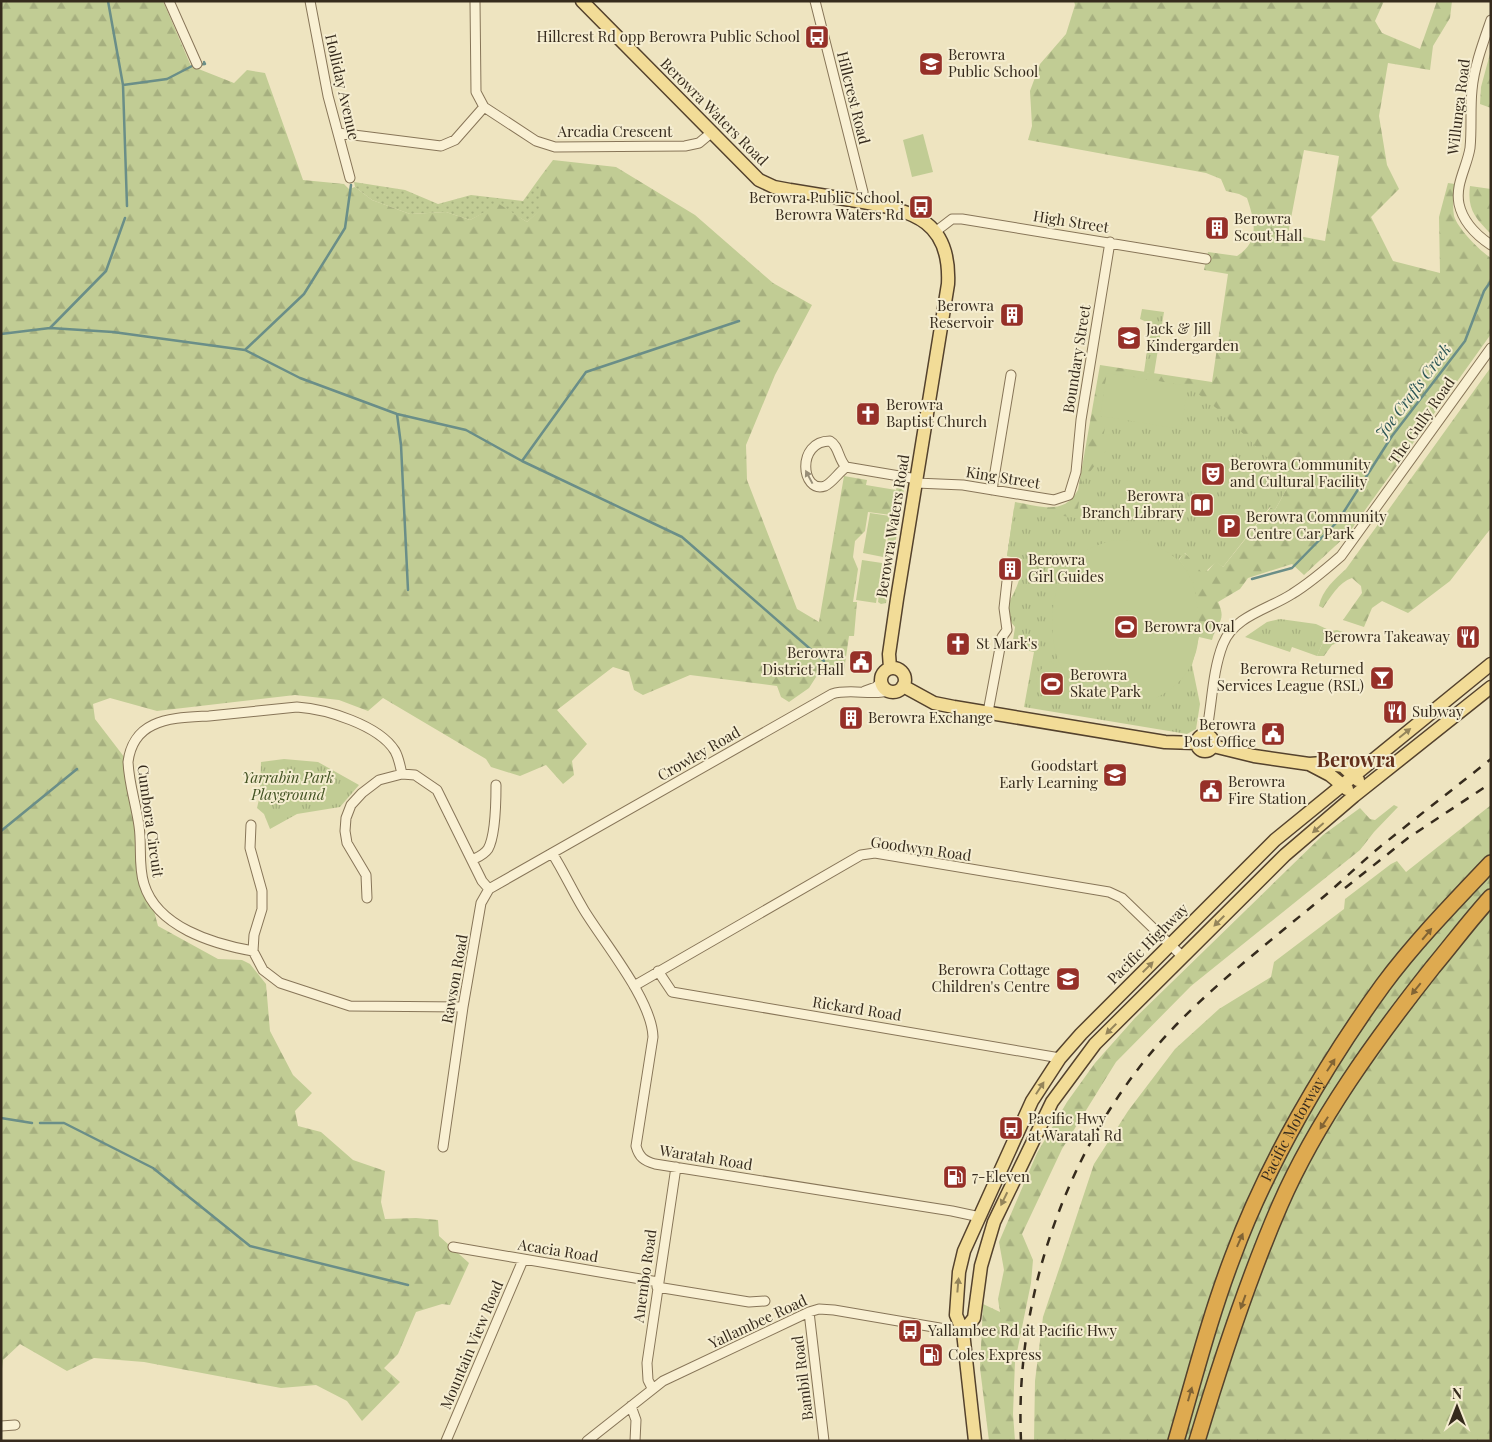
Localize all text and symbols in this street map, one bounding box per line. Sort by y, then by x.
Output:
bus stop icon: Hillcrest Rd opp Berowra Public School [804,24,830,50]
place label: Hillcrest Rd opp Berowra Public School [537,26,800,46]
street label: Holliday Avenue [321,32,365,142]
place label: Berowra Public School [948,44,1038,81]
street label: Hillcrest Road [833,49,875,147]
school or university icon: Berowra Public School [918,51,944,77]
street label: Berowra Waters Road [657,53,773,170]
street label: Willunga Road [1442,57,1474,157]
street label: Arcadia Crescent [557,121,673,141]
place label: Berowra Public School, Berowra Waters Rd [749,187,904,224]
bus stop icon: Berowra Public School, Berowra Waters Rd [908,194,934,220]
street label: High Street [1032,205,1111,237]
place label: Berowra Scout Hall [1234,208,1302,245]
building icon: Berowra Scout Hall [1204,215,1230,241]
place label: Berowra Reservoir [929,295,995,332]
building icon: Berowra Reservoir [999,302,1025,328]
street label: Boundary Street [1058,303,1095,414]
place label: Jack & Jill Kindergarden [1145,318,1239,355]
school or university icon: Jack & Jill Kindergarden [1116,325,1142,351]
water label: Joe Crafts Creek [1370,339,1455,442]
street label: The Gully Road [1384,373,1459,468]
place label: Berowra Baptist Church [886,394,987,431]
church icon: Berowra Baptist Church [855,401,881,427]
street label: Berowra Waters Road [871,453,913,599]
place label: Berowra Community and Cultural Facility [1230,454,1371,491]
street label: King Street [965,461,1042,493]
theatre icon: Berowra Community and Cultural Facility [1200,461,1226,487]
one-way arrow [805,469,813,484]
place label: Berowra Branch Library [1082,485,1185,522]
library icon: Berowra Branch Library [1189,492,1215,518]
place label: Berowra Community Centre Car Park [1246,506,1387,543]
parking icon: Berowra Community Centre Car Park [1216,513,1242,539]
place label: Berowra Girl Guides [1028,549,1104,586]
building icon: Berowra Girl Guides [997,556,1023,582]
sports icon: Berowra Oval [1113,614,1139,640]
place label: Berowra Oval [1144,616,1235,636]
restaurant icon: Berowra Takeaway [1455,624,1481,650]
place label: Berowra Takeaway [1324,626,1450,646]
church icon: St Mark's [945,631,971,657]
place label: St Mark's [976,633,1038,653]
place label: Berowra District Hall [762,642,845,679]
public building icon: Berowra District Hall [848,649,874,675]
place label: Berowra Returned Services League (RSL) [1217,658,1364,695]
place label: Berowra Skate Park [1070,664,1142,701]
bar icon: Berowra Returned Services League (RSL) [1369,665,1395,691]
sports icon: Berowra Skate Park [1039,671,1065,697]
restaurant icon: Subway [1382,699,1408,725]
place label: Subway [1412,701,1464,721]
building icon: Berowra Exchange [838,705,864,731]
place label: Berowra Exchange [868,707,993,727]
place label: Berowra Post Office [1184,714,1257,751]
street label: Crowley Road [653,721,744,785]
public building icon: Berowra Post Office [1260,721,1286,747]
one-way arrow [1398,727,1411,738]
district label: Berowra [1317,745,1396,772]
place label: Goodstart Early Learning [999,755,1099,792]
school or university icon: Goodstart Early Learning [1102,762,1128,788]
street label: Cumbora Circuit [133,763,169,879]
park label: Yarrabin Park Playground [242,767,334,804]
place label: Berowra Fire Station [1228,771,1306,808]
public building icon: Berowra Fire Station [1198,778,1224,804]
one-way arrow [1311,822,1324,833]
street label: Goodwyn Road [869,831,973,865]
street label: Pacific Highway [1102,898,1192,988]
one-way arrow [1213,915,1225,927]
one-way arrow [1421,928,1432,940]
street label: Rawson Road [436,932,472,1025]
place label: Berowra Cottage Children's Centre [932,959,1050,996]
one-way arrow [1142,961,1154,973]
school or university icon: Berowra Cottage Children's Centre [1055,966,1081,992]
one-way arrow [1411,982,1421,996]
street label: Rickard Road [811,991,903,1025]
one-way arrow [1105,1022,1117,1034]
one-way arrow [1326,1058,1336,1071]
street label: Pacific Motorway [1255,1072,1329,1184]
one-way arrow [1036,1081,1045,1095]
place label: Pacific Hwy at Waratah Rd [1028,1108,1122,1145]
bus stop icon: Pacific Hwy at Waratah Rd [998,1115,1024,1141]
one-way arrow [1319,1116,1329,1130]
street label: Waratah Road [657,1140,754,1174]
fuel station icon: 7-Eleven [942,1164,968,1190]
place label: 7-Eleven [972,1166,1030,1186]
one-way arrow [1000,1192,1008,1206]
street label: Anembo Road [627,1228,660,1325]
one-way arrow [1236,1233,1244,1247]
street label: Acacia Road [516,1234,600,1266]
street label: Mountain View Road [435,1277,507,1412]
one-way arrow [954,1277,962,1293]
street label: Yallambee Road [704,1289,810,1353]
one-way arrow [1239,1295,1246,1310]
bus stop icon: Yallambee Rd at Pacific Hwy [897,1318,923,1344]
place label: Yallambee Rd at Pacific Hwy [927,1320,1117,1340]
street label: Bambil Road [787,1334,817,1422]
fuel station icon: Coles Express [918,1342,944,1368]
place label: Coles Express [948,1344,1042,1364]
north arrow [1432,1382,1482,1432]
text: N [1452,1384,1462,1403]
one-way arrow [1186,1386,1194,1401]

